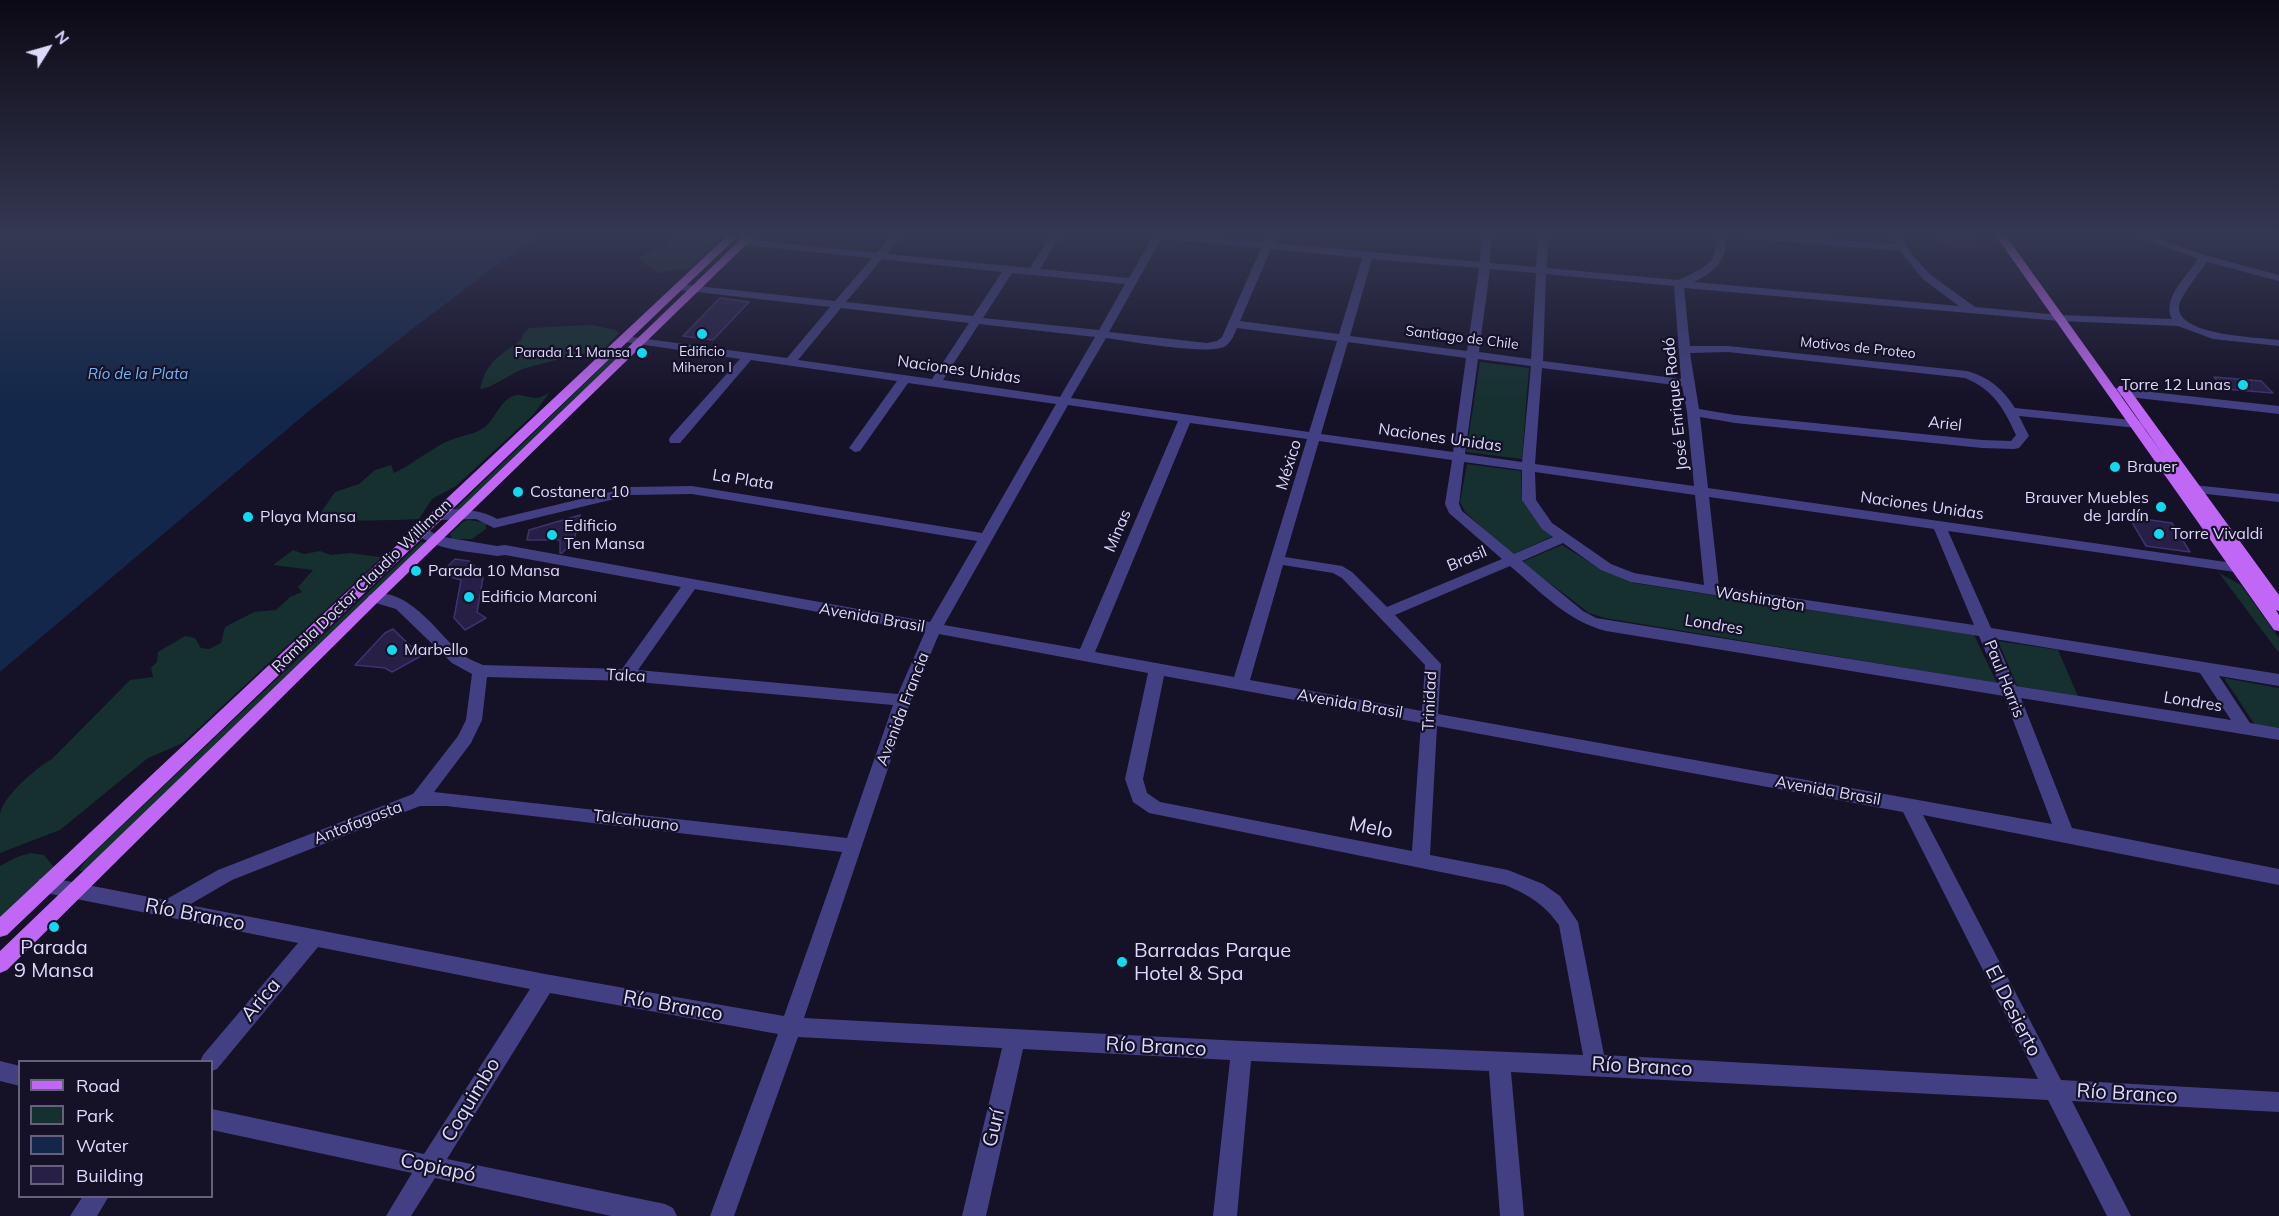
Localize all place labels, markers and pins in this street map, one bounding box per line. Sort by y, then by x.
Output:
marker: Edificio Miheron I [695,327,709,341]
place label: Edificio Miheron I [672,344,732,376]
place label: Parada 11 Mansa [515,345,630,361]
marker: Parada 11 Mansa [635,346,649,360]
place label: Torre 12 Lunas [2121,375,2231,395]
marker: Torre 12 Lunas [2236,378,2250,392]
place label: Brauer [2127,457,2177,477]
marker: Brauer [2108,460,2122,474]
place label: Costanera 10 [530,482,629,502]
marker: Costanera 10 [511,485,525,499]
place label: Brauver Muebles de Jardín [2025,488,2149,526]
marker: Brauver Muebles de Jardín [2154,500,2168,514]
place label: Playa Mansa [260,507,356,527]
marker: Playa Mansa [241,510,255,524]
place label: Edificio Ten Mansa [564,516,645,554]
place label: Torre Vivaldi [2171,524,2263,544]
marker: Torre Vivaldi [2152,527,2166,541]
marker: Edificio Ten Mansa [545,528,559,542]
place label: Parada 10 Mansa [428,561,560,581]
marker: Parada 10 Mansa [409,564,423,578]
place label: Edificio Marconi [481,587,597,607]
marker: Edificio Marconi [462,590,476,604]
place label: Marbello [404,640,468,660]
marker: Marbello [385,643,399,657]
marker: Parada 9 Mansa [47,920,61,934]
place label: Parada 9 Mansa [14,936,94,983]
place label: Barradas Parque Hotel & Spa [1134,939,1291,986]
marker: Barradas Parque Hotel & Spa [1115,955,1129,969]

